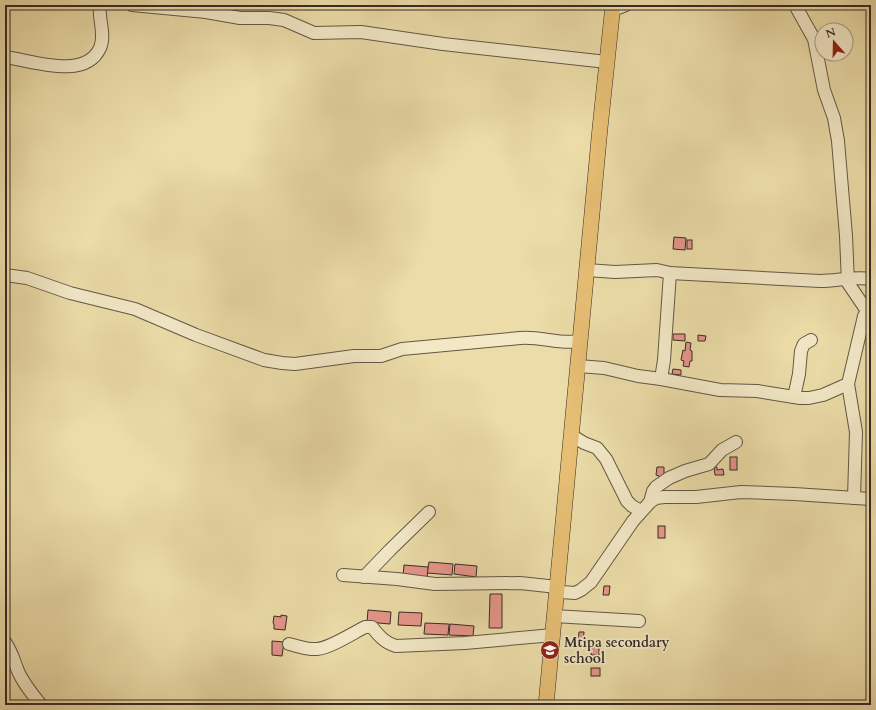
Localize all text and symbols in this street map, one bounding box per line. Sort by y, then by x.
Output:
north arrow [814,22,854,62]
text: N [824,24,838,42]
place label: Mtipa secondary school [564,633,670,668]
school or university icon: Mtipa secondary school [539,639,561,661]

